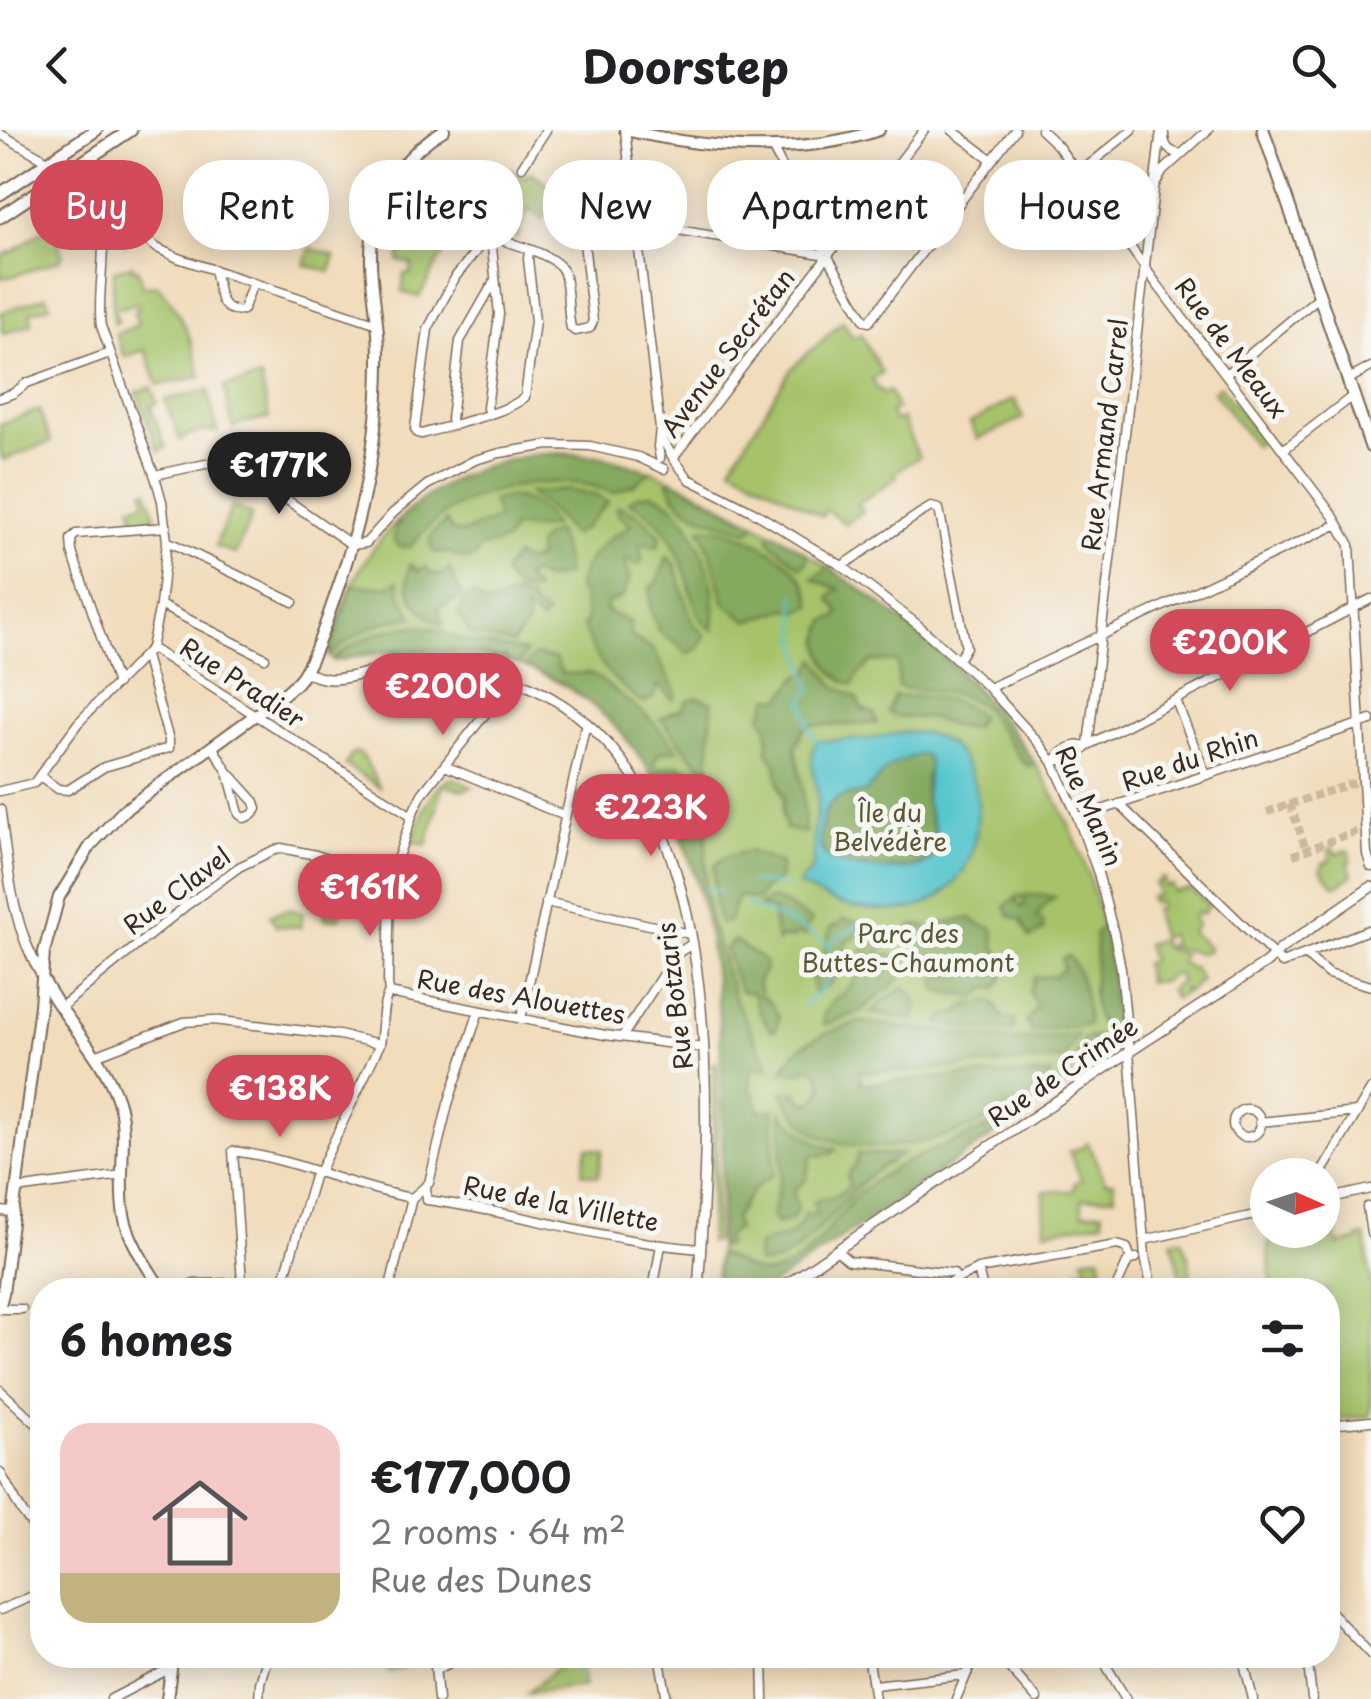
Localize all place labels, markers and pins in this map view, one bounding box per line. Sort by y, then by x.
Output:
pin: €177K [209,432,349,517]
pin: €200K [1160,609,1300,694]
pin: €200K [373,653,513,738]
pin: €223K [581,774,721,859]
pin: €161K [300,854,440,939]
pin: €138K [210,1055,350,1140]

